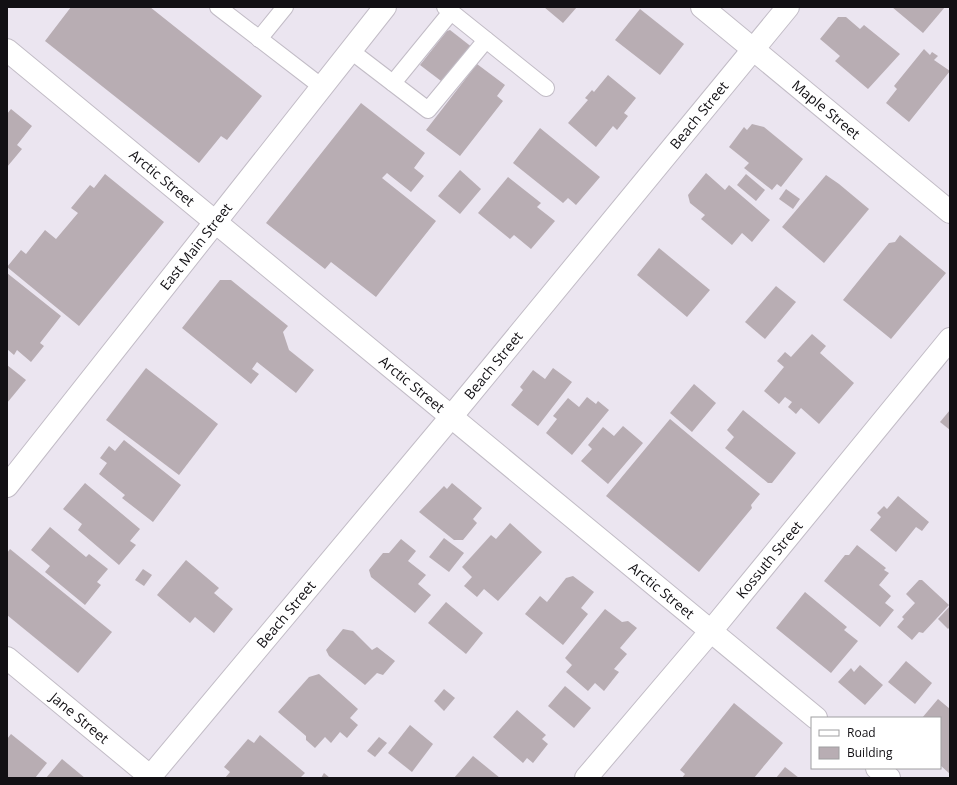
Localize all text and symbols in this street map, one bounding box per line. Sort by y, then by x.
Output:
street label: Maple Street [788,75,865,143]
street label: Beach Street [665,77,732,153]
street label: Arctic Street [126,145,199,210]
street label: East Main Street [155,199,236,294]
street label: Beach Street [459,327,527,403]
street label: Arctic Street [375,351,449,416]
street label: Kossuth Street [731,517,806,602]
street label: Arctic Street [625,558,699,623]
street label: Beach Street [252,576,319,652]
street label: Jane Street [45,686,113,747]
legend [811,717,941,769]
text: Road [847,724,876,741]
text: Building [847,744,893,761]

